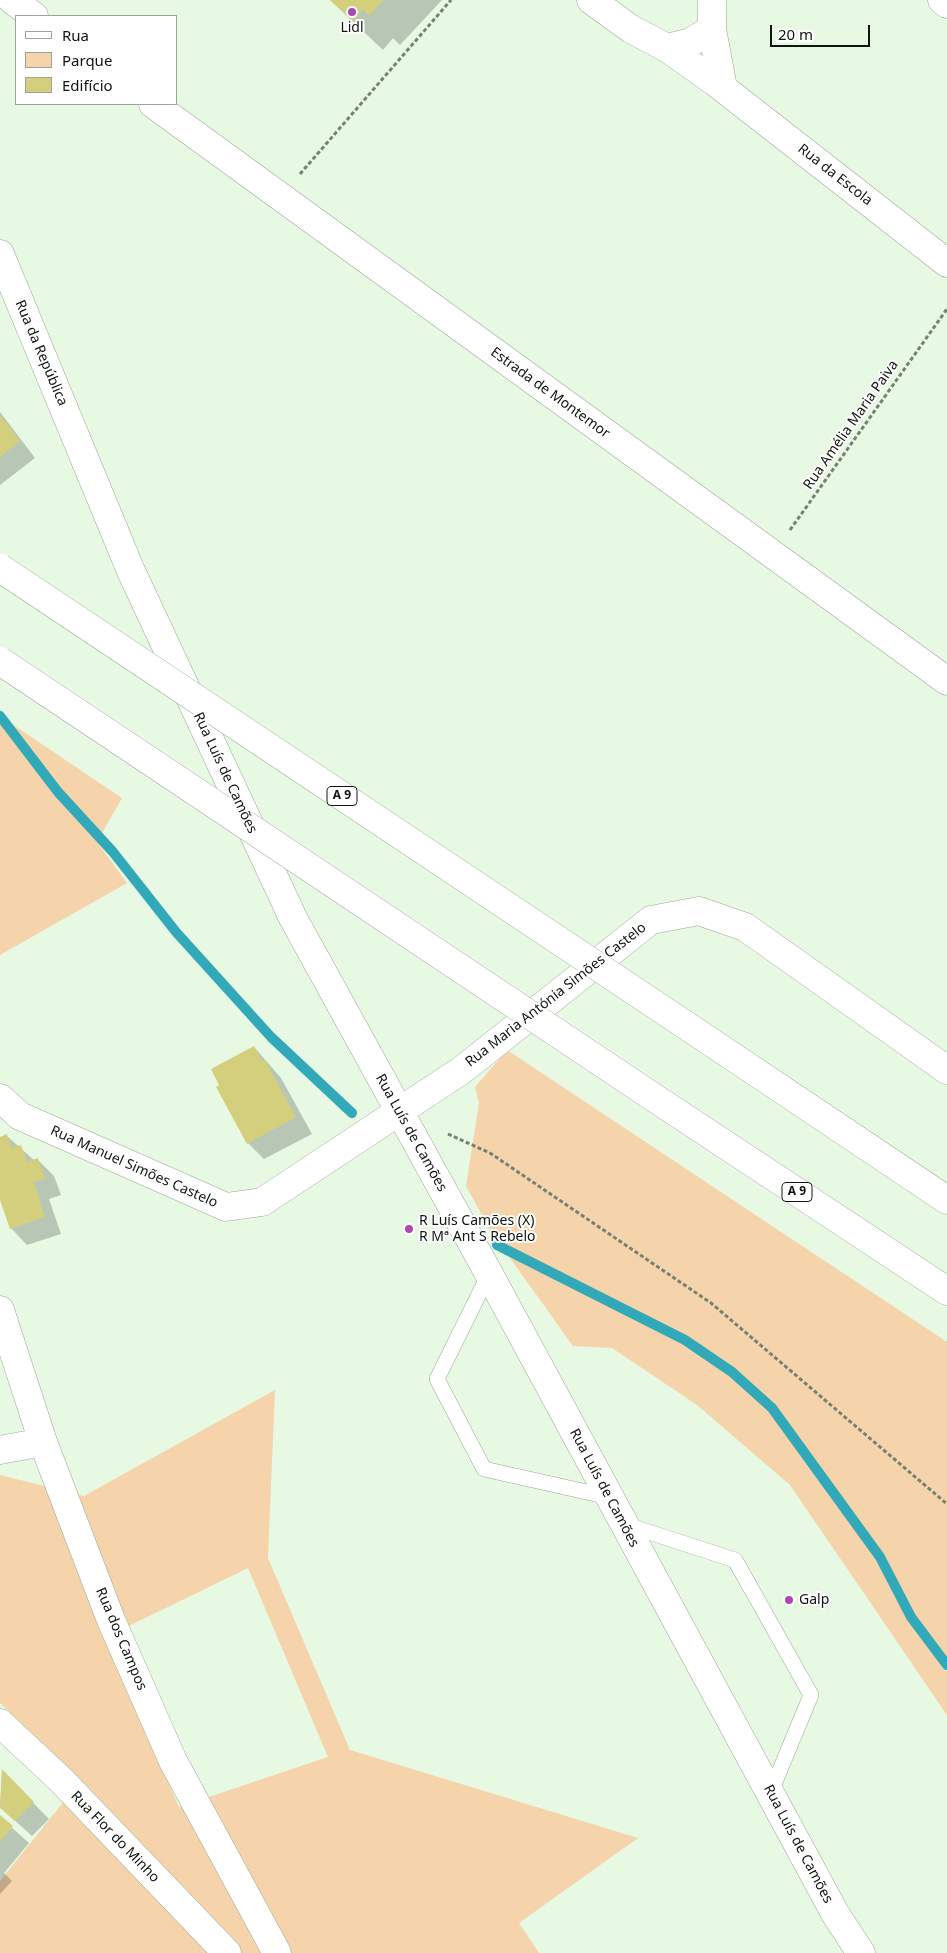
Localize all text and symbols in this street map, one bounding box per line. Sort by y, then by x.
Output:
marker: Lidl [346,6,358,18]
legend [15,15,178,105]
scale bar [772,15,872,47]
place label: Lidl [340,20,364,36]
text: 20 m [778,24,813,44]
text: Rua [62,25,89,45]
text: Parque [62,50,112,70]
text: Edifício [62,75,113,95]
street label: Rua da Escola [794,141,876,209]
street label: Rua da República [11,298,71,408]
street label: Estrada de Montemor [487,344,613,442]
street label: Rua Amélia Maria Paiva [800,357,902,493]
street label: Rua Luís de Camões [190,710,260,836]
road number: A 9 [327,786,357,806]
street label: Rua Maria Antónia Simões Castelo [462,919,650,1071]
street label: Rua Luís de Camões [372,1071,450,1195]
street label: Rua Manuel Simões Castelo [48,1122,220,1212]
road number: A 9 [782,1182,812,1202]
place label: R Luís Camões (X) R Mª Ant S Rebelo [419,1213,535,1246]
marker: R Luís Camões (X) R Mª Ant S Rebelo [403,1223,415,1235]
street label: Rua Luís de Camões [566,1426,642,1550]
street label: Rua dos Campos [92,1585,150,1693]
place label: Galp [799,1592,829,1608]
marker: Galp [783,1594,795,1606]
street label: Rua Luís de Camões [760,1782,836,1906]
street label: Rua Flor do Minho [67,1788,163,1886]

